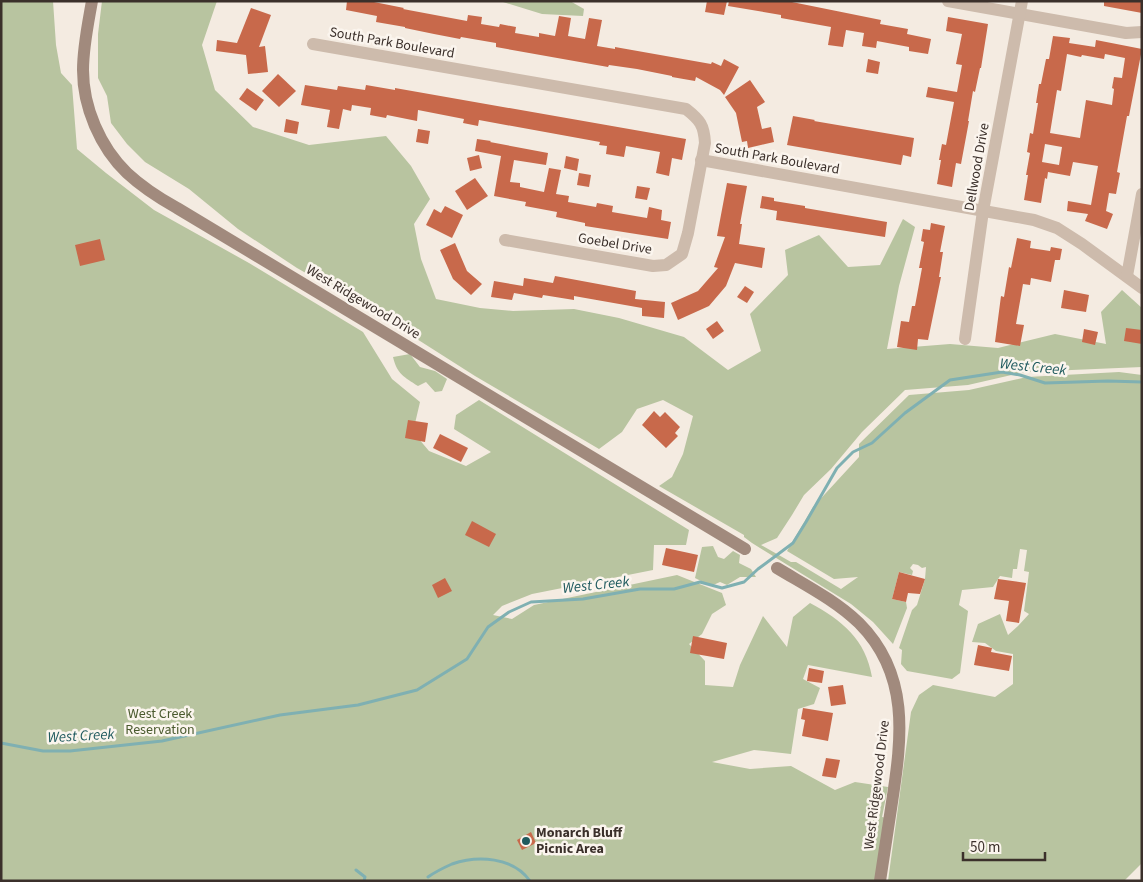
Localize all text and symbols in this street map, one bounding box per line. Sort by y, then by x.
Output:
street label: South Park Boulevard [328,22,456,64]
street label: Dellwood Drive [959,121,995,212]
street label: South Park Boulevard [713,138,841,180]
street label: Goebel Drive [577,228,653,260]
street label: West Ridgewood Drive [302,260,424,344]
water label: West Creek [999,353,1068,381]
water label: West Creek [562,571,631,599]
park label: West Creek Reservation [125,704,195,740]
street label: West Ridgewood Drive [859,719,895,851]
water label: West Creek [47,724,116,748]
place label: Monarch Bluff Picnic Area [536,823,623,859]
scale bar [963,830,1046,862]
marker: Monarch Bluff Picnic Area [520,835,532,847]
text: 50 m [970,837,1000,858]

